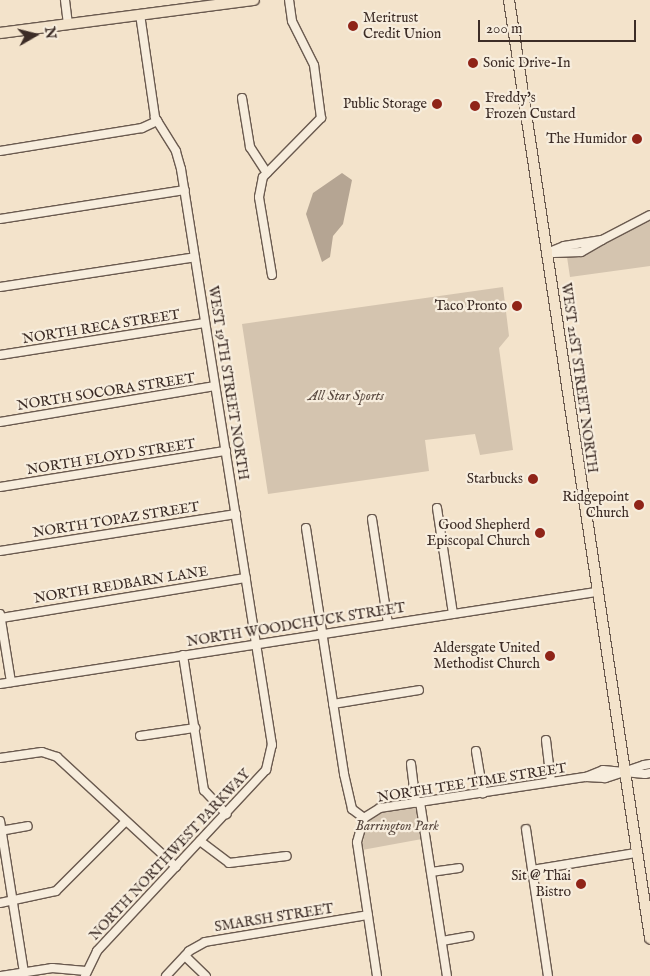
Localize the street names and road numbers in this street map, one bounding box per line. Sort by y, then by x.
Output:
street label: WEST 21ST STREET NORTH [557,282,601,474]
street label: WEST 19TH STREET NORTH [204,285,252,481]
street label: NORTH RECA STREET [21,306,181,348]
street label: NORTH SOCORA STREET [16,370,196,414]
street label: NORTH FLOYD STREET [25,435,197,479]
street label: NORTH TOPAZ STREET [32,499,200,541]
street label: NORTH REDBARN LANE [33,563,209,607]
street label: NORTH WOODCHUCK STREET [186,599,406,651]
street label: NORTH TEE TIME STREET [376,760,568,806]
street label: NORTH NORTHWEST PARKWAY [86,766,254,944]
street label: SMARSH STREET [213,900,335,936]

